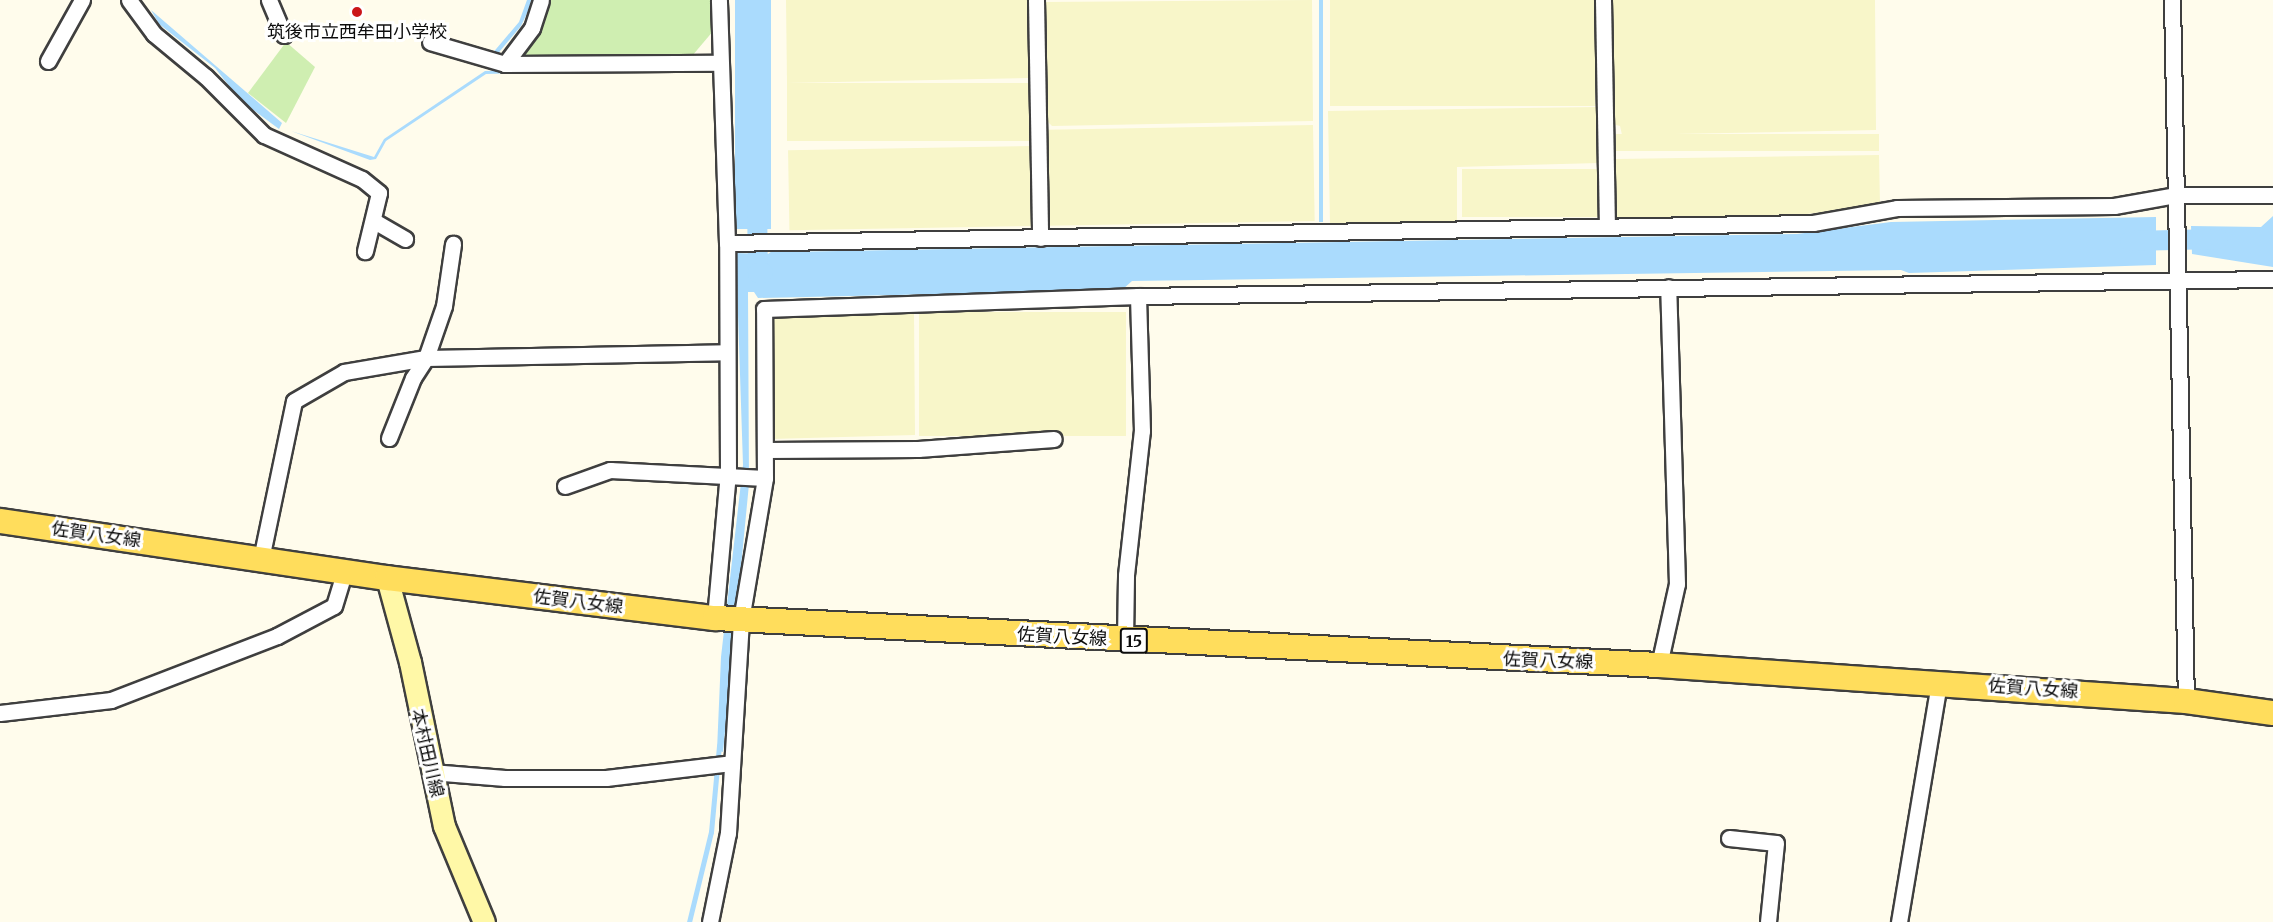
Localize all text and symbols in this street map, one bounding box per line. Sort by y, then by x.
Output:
marker: 筑後市立西牟田小学校 [350,5,364,19]
place label: 筑後市立西牟田小学校 [267,21,447,43]
street label: 佐賀八女線 [50,518,142,552]
street label: 佐賀八女線 [532,586,624,618]
street label: 佐賀八女線 [1016,624,1108,650]
road number: 15 [1119,628,1149,654]
street label: 佐賀八女線 [1503,649,1593,673]
street label: 佐賀八女線 [1987,675,2079,703]
street label: 本村田川線 [406,707,448,799]

